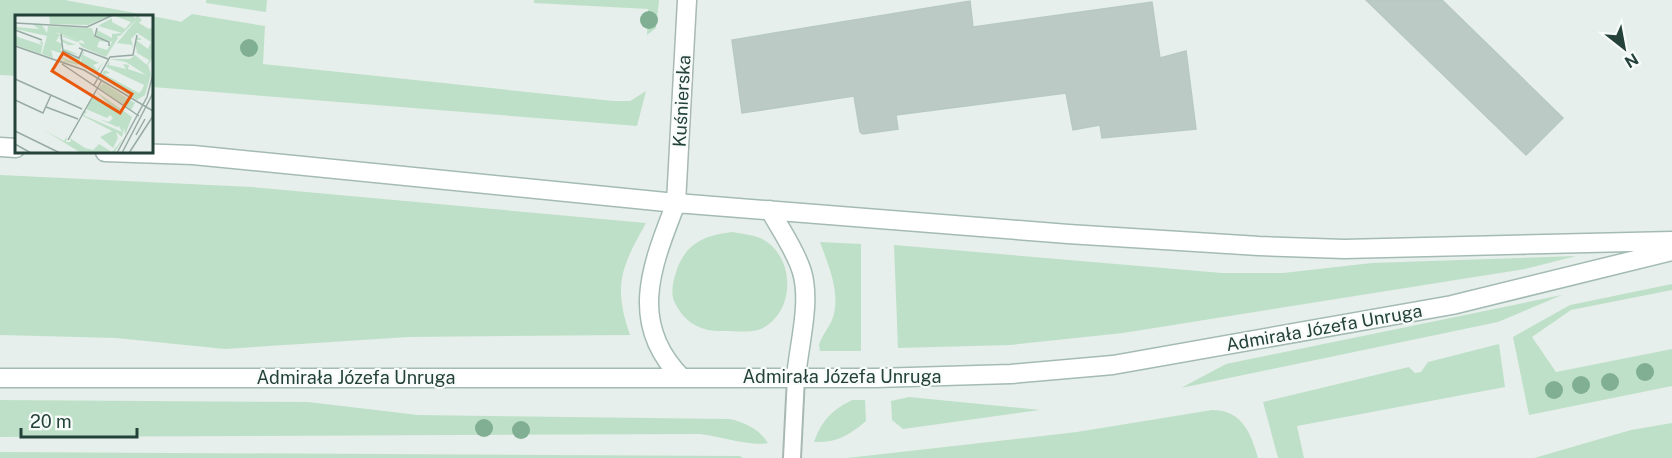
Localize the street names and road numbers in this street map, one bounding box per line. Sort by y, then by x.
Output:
street label: Kuśnierska [669,54,694,148]
street label: Admirała Józefa Unruga [1224,300,1424,355]
street label: Admirała Józefa Unruga [743,366,941,387]
street label: Admirała Józefa Unruga [257,367,455,388]

